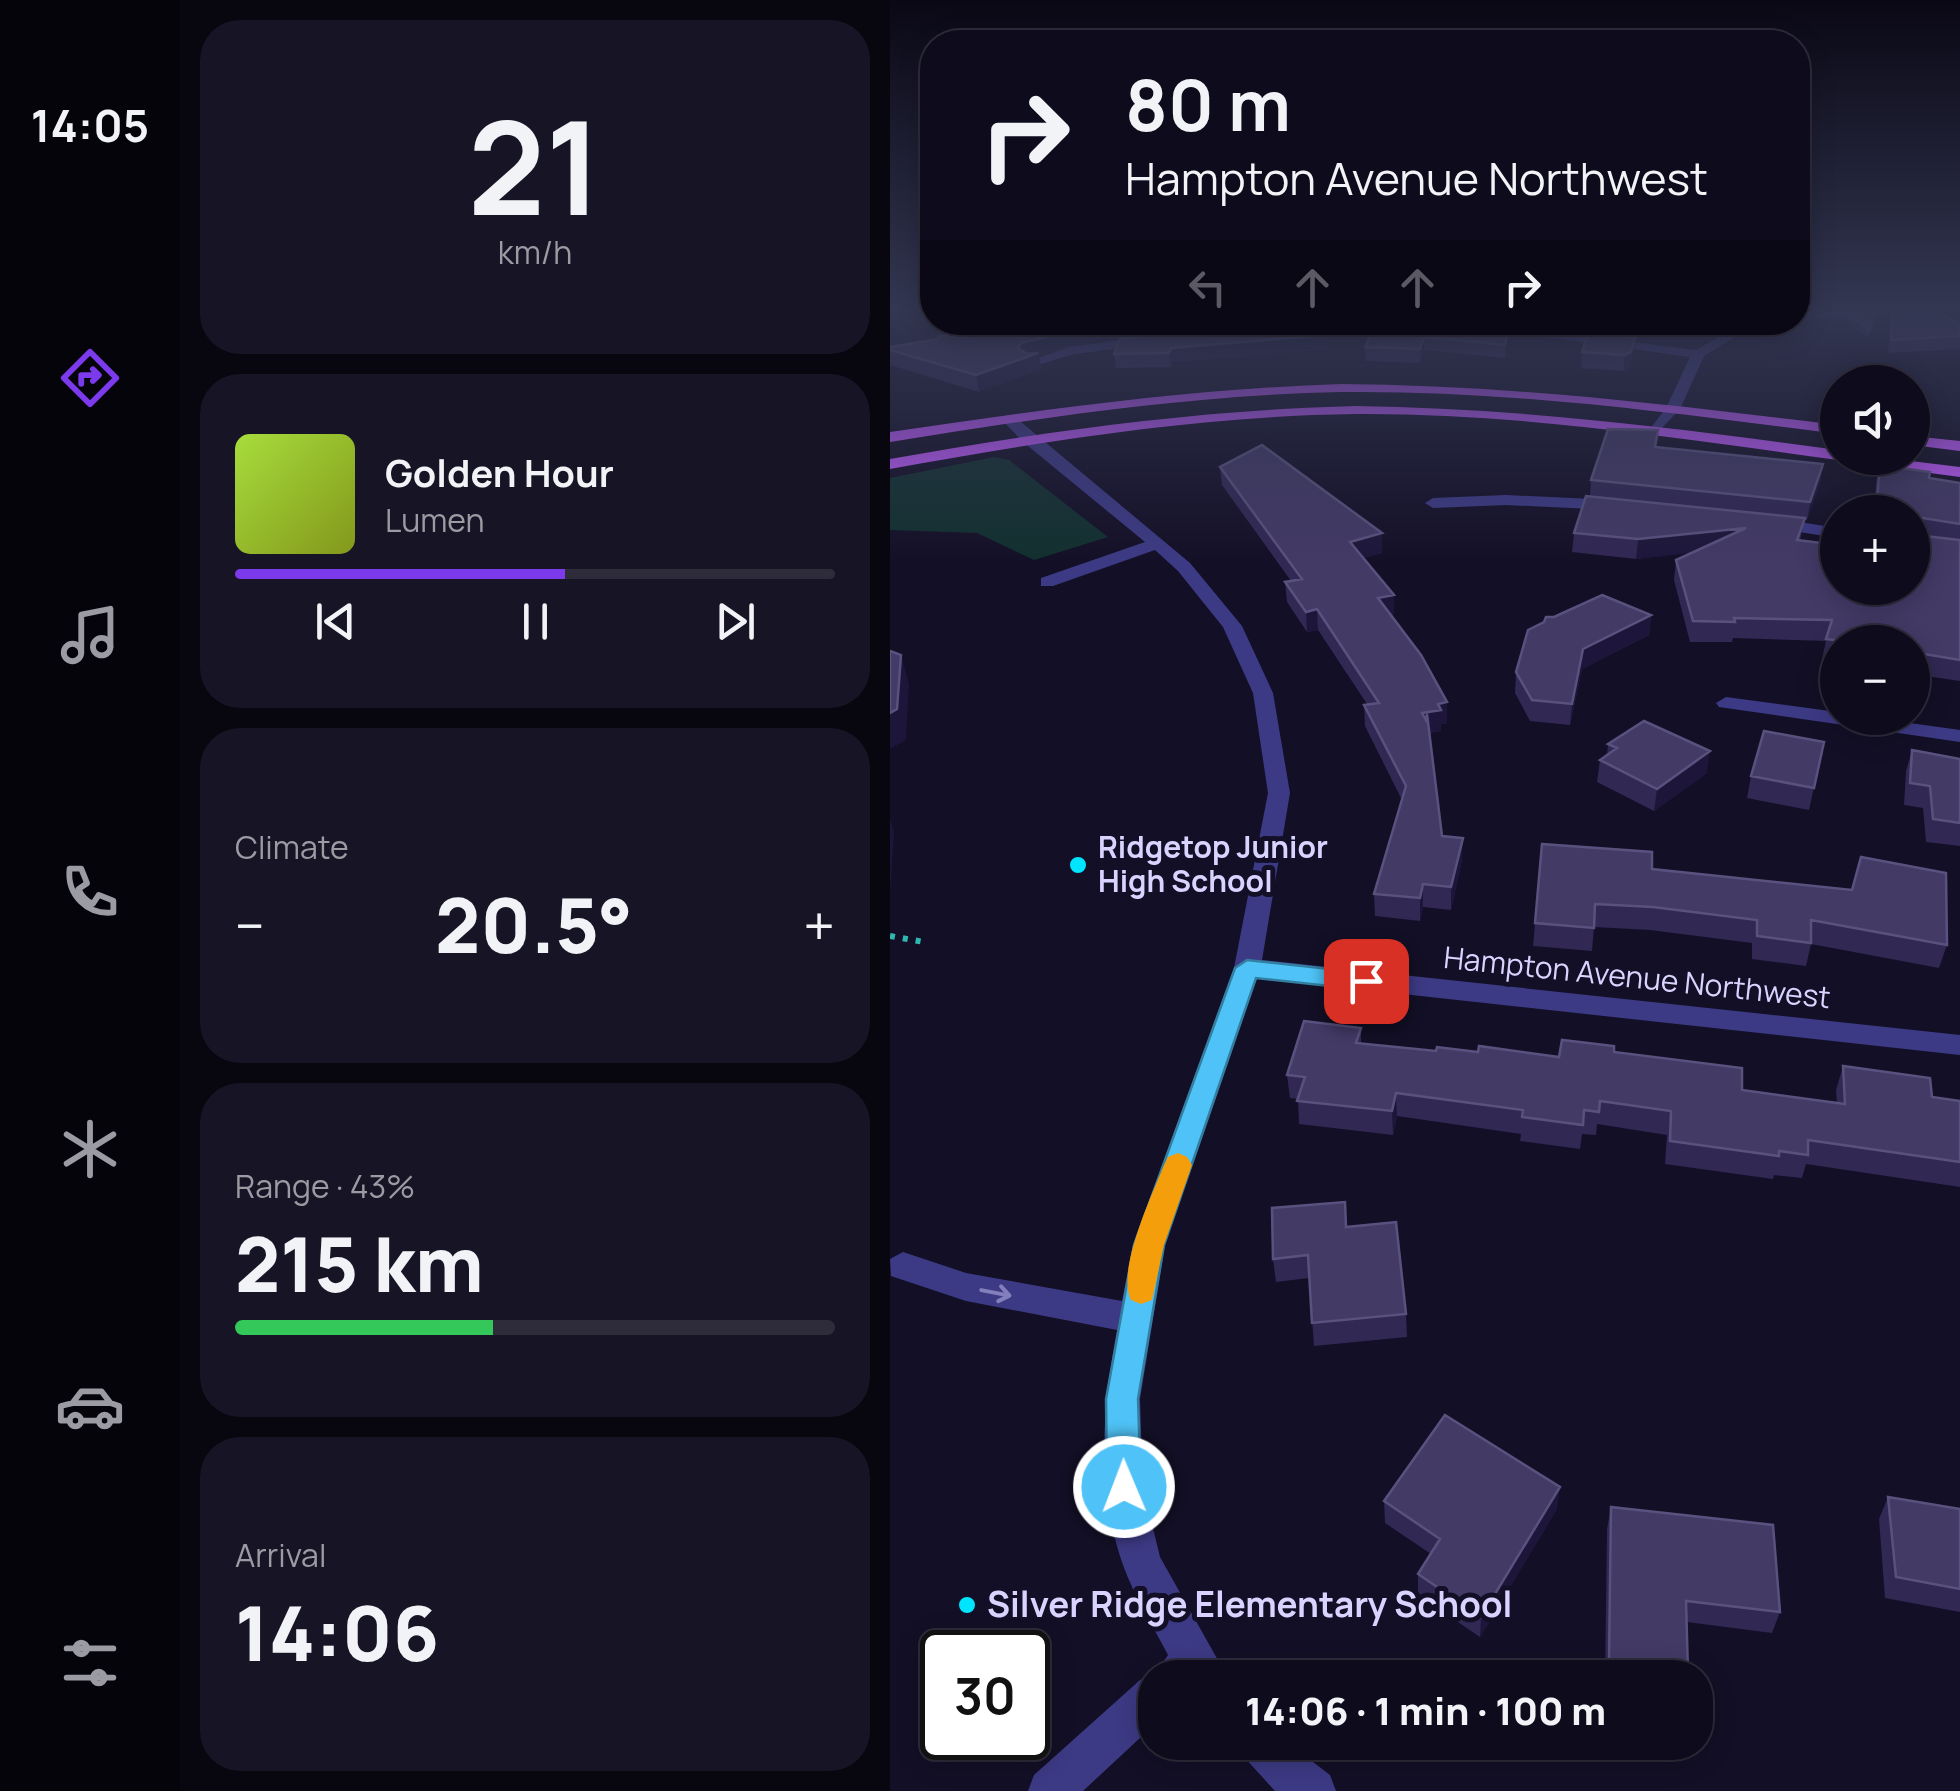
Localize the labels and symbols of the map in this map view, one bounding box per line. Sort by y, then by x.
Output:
place label: Ridgetop Junior High School [1098,826,1328,901]
marker: Ridgetop Junior High School [1067,854,1089,876]
street label: Hampton Avenue Northwest [1442,936,1833,1017]
pin [1324,939,1409,1024]
one-way arrow [979,1284,1012,1303]
position arrow [1072,1435,1176,1539]
place label: Silver Ridge Elementary School [987,1580,1512,1628]
marker: Silver Ridge Elementary School [956,1594,978,1616]
speed limit sign: 30 [920,1630,1050,1760]

